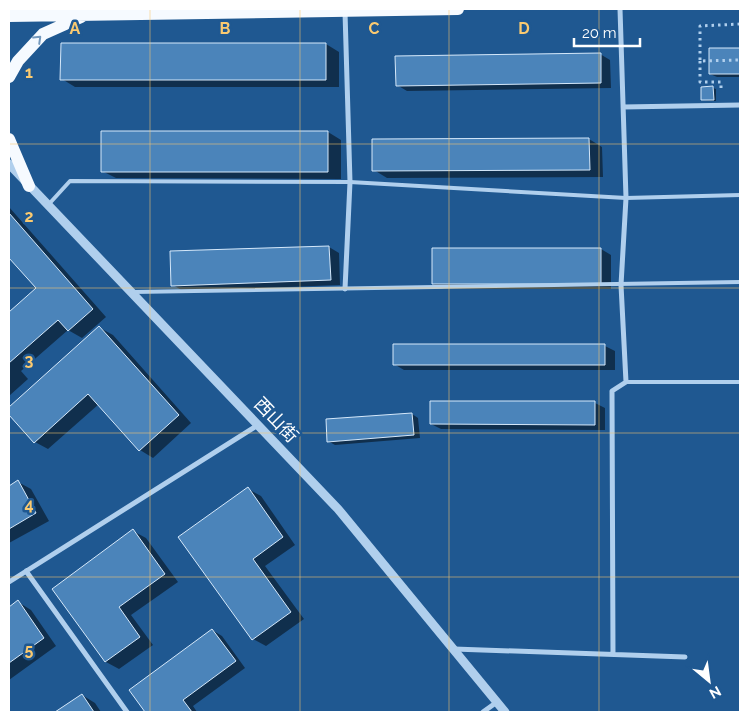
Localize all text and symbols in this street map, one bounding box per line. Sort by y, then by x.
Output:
scale bar [574,15,640,47]
text: A [70,19,81,38]
text: B [220,19,231,38]
text: C [369,19,380,38]
text: D [518,19,530,38]
text: 20 m [582,24,617,42]
one-way arrow [33,36,42,45]
text: 1 [25,63,33,82]
text: 2 [24,207,34,226]
text: 3 [25,351,34,370]
street label: 西山街 [250,393,303,446]
text: 4 [24,495,34,514]
text: 5 [25,640,34,659]
north arrow [684,656,734,706]
text: N [707,683,724,702]

